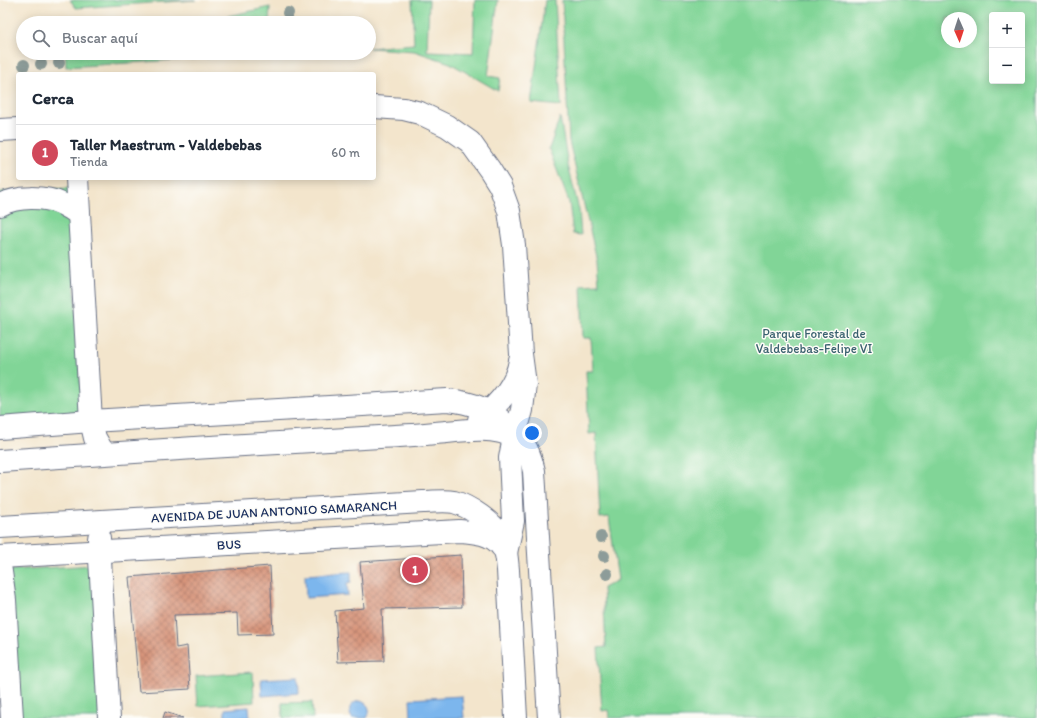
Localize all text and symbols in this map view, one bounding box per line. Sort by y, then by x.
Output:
north arrow [941,12,977,48]
map controls [989,12,1025,84]
button: + [989,12,1025,48]
search box [16,16,376,60]
icon: search [30,27,52,49]
text: Buscar aquí [62,29,138,47]
button: − [989,48,1025,84]
text: Cerca [32,88,74,108]
text: Taller Maestrum - Valdebebas [70,136,262,154]
text: 1 [42,145,48,160]
text: 60 m [331,145,360,160]
text: Tienda [70,154,108,169]
park label: Parque Forestal de Valdebebas-Felipe VI [756,326,872,356]
your location [522,423,542,443]
street label: AVENIDA DE JUAN ANTONIO SAMARANCH [151,498,397,525]
street label: BUS [216,536,242,553]
pin: 1 [402,555,428,585]

